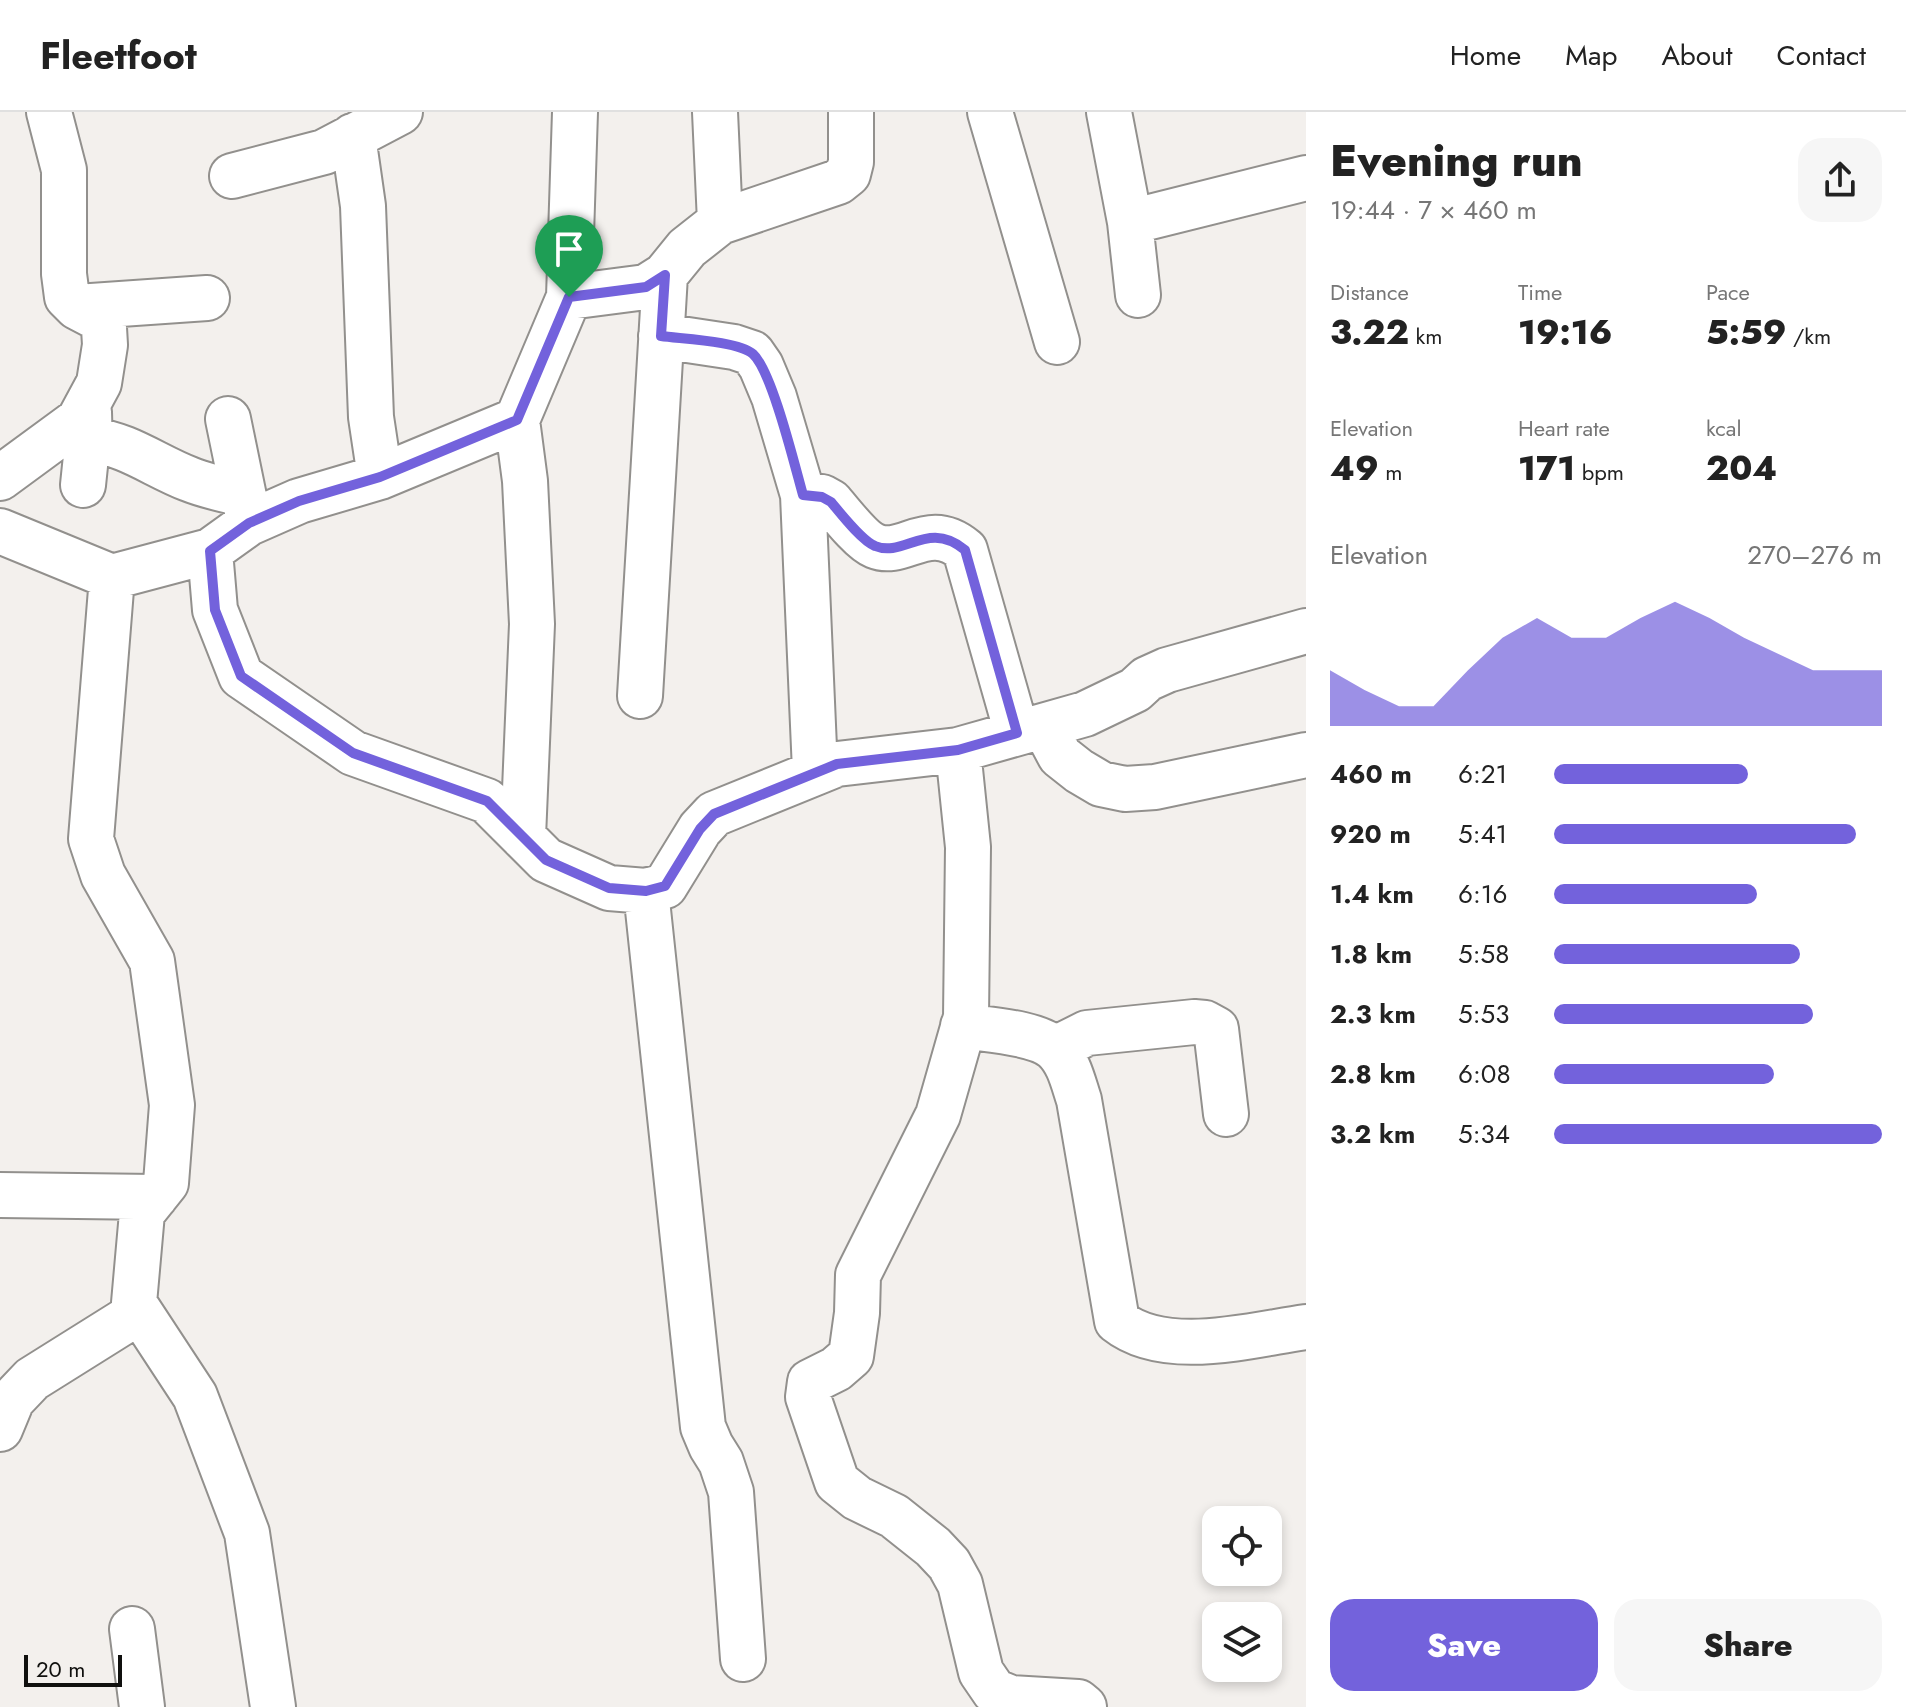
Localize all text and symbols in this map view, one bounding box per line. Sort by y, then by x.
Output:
text: Fleetfoot [40,28,197,83]
text: Home [1450,35,1521,76]
text: Map [1565,35,1617,76]
text: About [1661,35,1733,76]
text: Contact [1777,35,1866,76]
text: Evening run [1330,129,1583,193]
button: share [1798,138,1882,222]
text: 19:44 · 7 × 460 m [1330,191,1537,229]
pin [535,215,603,297]
icon: arrive [547,227,591,271]
text: Distance [1330,276,1409,308]
text: Time [1518,276,1562,308]
text: Pace [1706,276,1750,308]
text: 3.22 [1330,308,1409,357]
text: 19:16 [1518,308,1612,357]
text: 5:59 [1706,308,1786,357]
text: km [1409,320,1442,352]
text: /km [1786,320,1831,352]
text: Elevation [1330,412,1413,444]
text: Heart rate [1518,412,1610,444]
text: kcal [1706,412,1742,444]
text: 49 [1330,444,1379,493]
text: 171 [1518,444,1575,493]
text: 204 [1706,444,1777,493]
text: m [1379,456,1402,488]
text: bpm [1575,456,1624,488]
text: Elevation [1330,536,1428,574]
text: 270–276 m [1747,536,1882,574]
text: 460 m [1330,755,1412,793]
text: 6:21 [1458,755,1507,793]
text: 920 m [1330,815,1411,853]
text: 5:41 [1458,815,1507,853]
text: 1.4 km [1330,875,1414,913]
text: 6:16 [1458,875,1507,913]
text: 1.8 km [1330,935,1412,973]
text: 5:58 [1458,935,1509,973]
text: 2.3 km [1330,995,1416,1033]
text: 5:53 [1458,995,1509,1033]
text: 2.8 km [1330,1055,1416,1093]
text: 6:08 [1458,1055,1511,1093]
text: 3.2 km [1330,1115,1415,1153]
text: 5:34 [1458,1115,1510,1153]
map controls [1202,1506,1282,1682]
button: locate [1202,1506,1282,1586]
button: Save [1330,1599,1598,1691]
button: Share [1614,1599,1882,1691]
button: layers [1202,1602,1282,1682]
scale bar [24,1651,122,1687]
text: 20 m [36,1653,85,1685]

